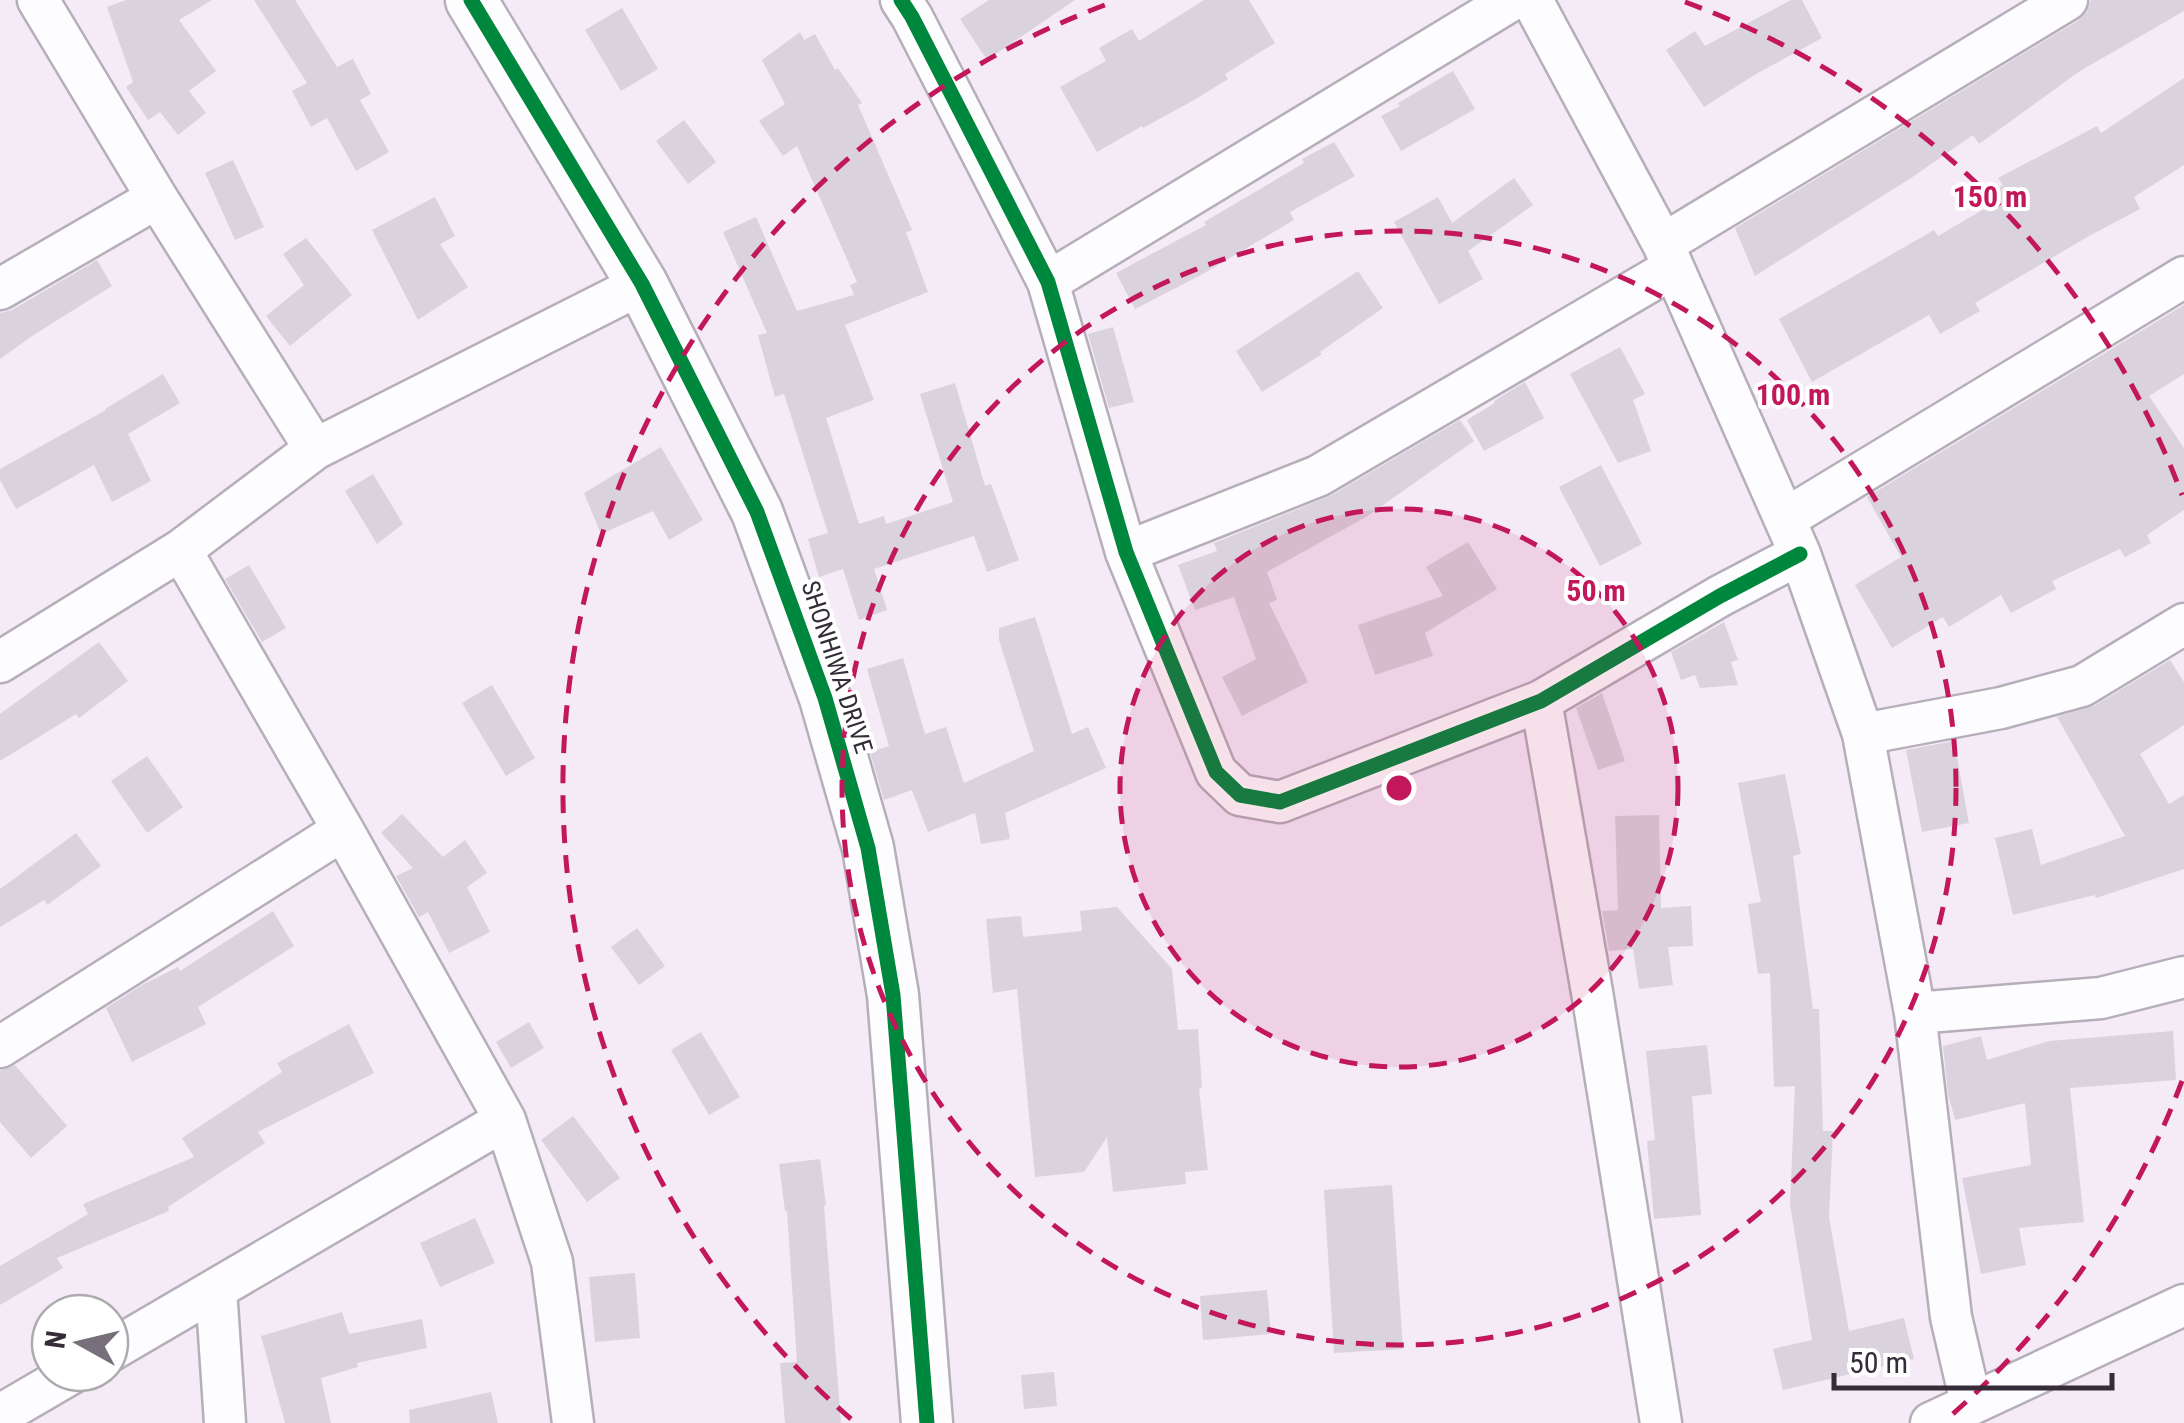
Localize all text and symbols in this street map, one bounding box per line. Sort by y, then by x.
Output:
text: 150 m [1953,179,2027,214]
text: 100 m [1756,377,1830,412]
text: 50 m [1566,573,1626,608]
street label: SHONHIWA DRIVE [795,577,879,757]
centre of rings [1381,770,1417,806]
north arrow [30,1293,130,1393]
scale bar [1834,1328,2112,1390]
text: N [38,1329,73,1350]
text: 50 m [1849,1345,1908,1380]

